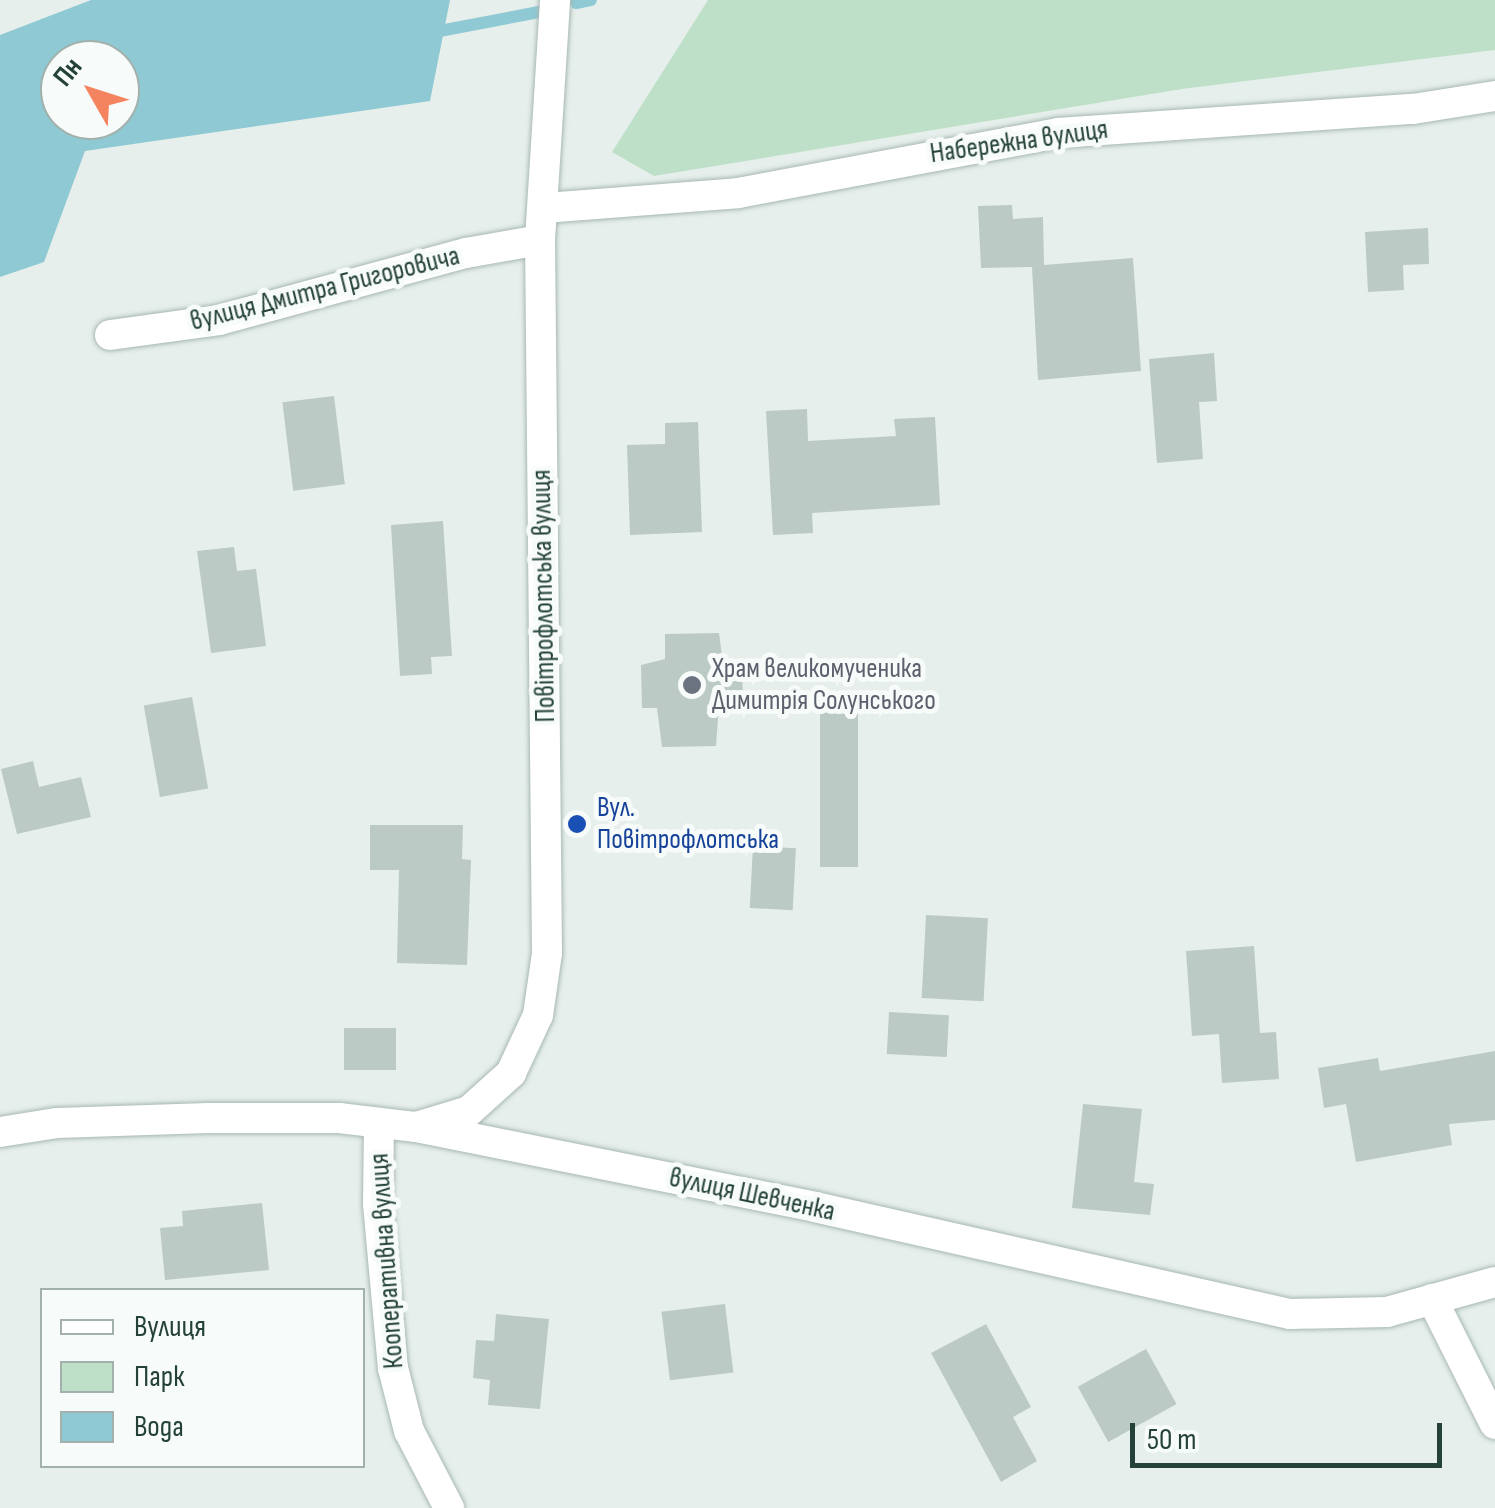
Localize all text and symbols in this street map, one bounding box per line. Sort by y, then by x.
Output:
north arrow [40,40,140,140]
text: Пн [47,51,89,93]
street label: Набережна вулиця [928,113,1110,171]
street label: вулиця Дмитра Григоровича [187,239,463,339]
street label: Повітрофлотська вулиця [525,469,563,723]
place label: Храм великомученика Димитрія Солунського [712,652,936,718]
marker: Храм великомученика Димитрія Солунського [681,674,703,696]
place label: Вул. Повітрофлотська [597,791,779,857]
marker: Вул. Повітрофлотська [566,813,588,835]
street label: Кооперативна вулиця [363,1152,411,1370]
street label: вулиця Шевченка [666,1161,838,1229]
legend [40,1288,365,1468]
text: Вулиця [134,1309,206,1345]
text: Парк [134,1359,185,1395]
scale bar [1135,1403,1448,1465]
text: Вода [134,1409,184,1445]
text: 50 m [1147,1422,1196,1458]

